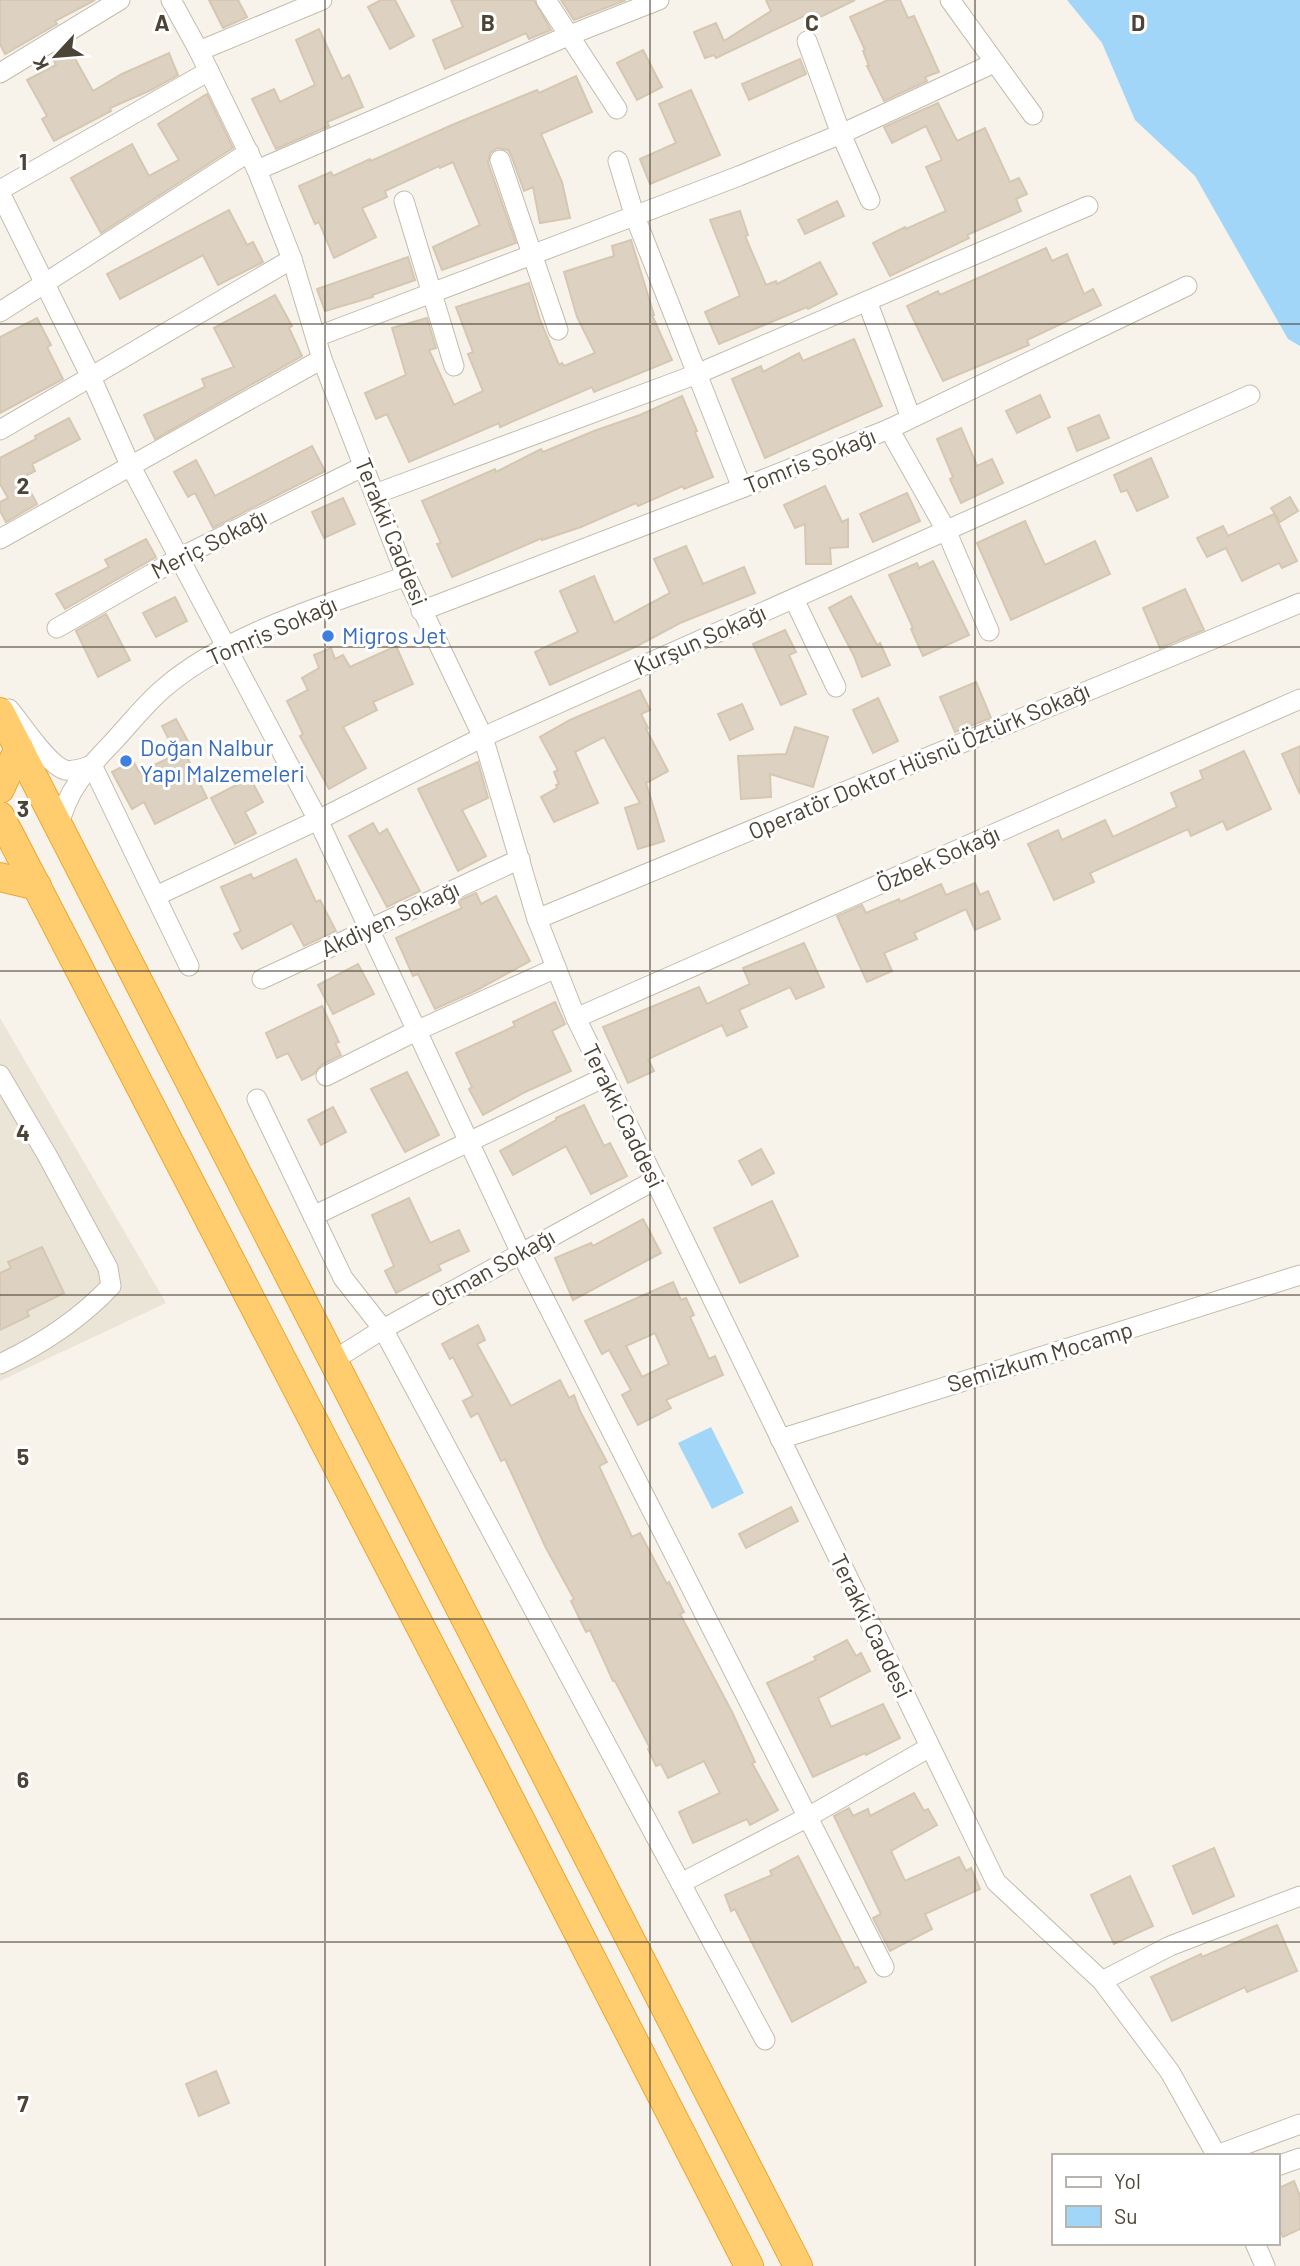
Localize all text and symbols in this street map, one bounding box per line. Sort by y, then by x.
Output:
text: A [154,8,170,36]
text: B [481,8,495,36]
text: C [805,8,819,36]
text: D [1131,8,1145,36]
north arrow [21,21,91,91]
text: K [27,53,53,74]
text: 1 [19,147,27,175]
street label: Tomris Sokağı [740,421,879,499]
street label: Terakki Caddesi [350,454,434,610]
text: 2 [17,471,29,499]
street label: Meriç Sokağı [146,502,271,584]
street label: Tomris Sokağı [202,589,341,671]
street label: Kurşun Sokağı [629,598,770,681]
place label: Migros Jet [342,621,447,649]
marker: Migros Jet [320,628,336,644]
street label: Operatör Doktor Hüsnü Öztürk Sokağı [744,675,1094,845]
place label: Doğan Nalbur Yapı Malzemeleri [140,733,305,787]
marker: Doğan Nalbur Yapı Malzemeleri [118,753,134,769]
text: 3 [17,794,29,822]
street label: Özbek Sokağı [872,819,1003,898]
street label: Akdiyen Sokağı [316,874,463,962]
street label: Terakki Caddesi [577,1039,671,1192]
text: 4 [16,1118,30,1146]
street label: Otman Sokağı [426,1222,559,1312]
street label: Semizkum Mocamp [943,1314,1136,1398]
text: 5 [17,1442,29,1470]
street label: Terakki Caddesi [825,1549,919,1702]
text: 6 [17,1765,29,1793]
text: 7 [17,2089,29,2117]
legend [1052,2154,1279,2245]
text: Yol [1114,2168,1141,2193]
text: Su [1114,2203,1138,2228]

